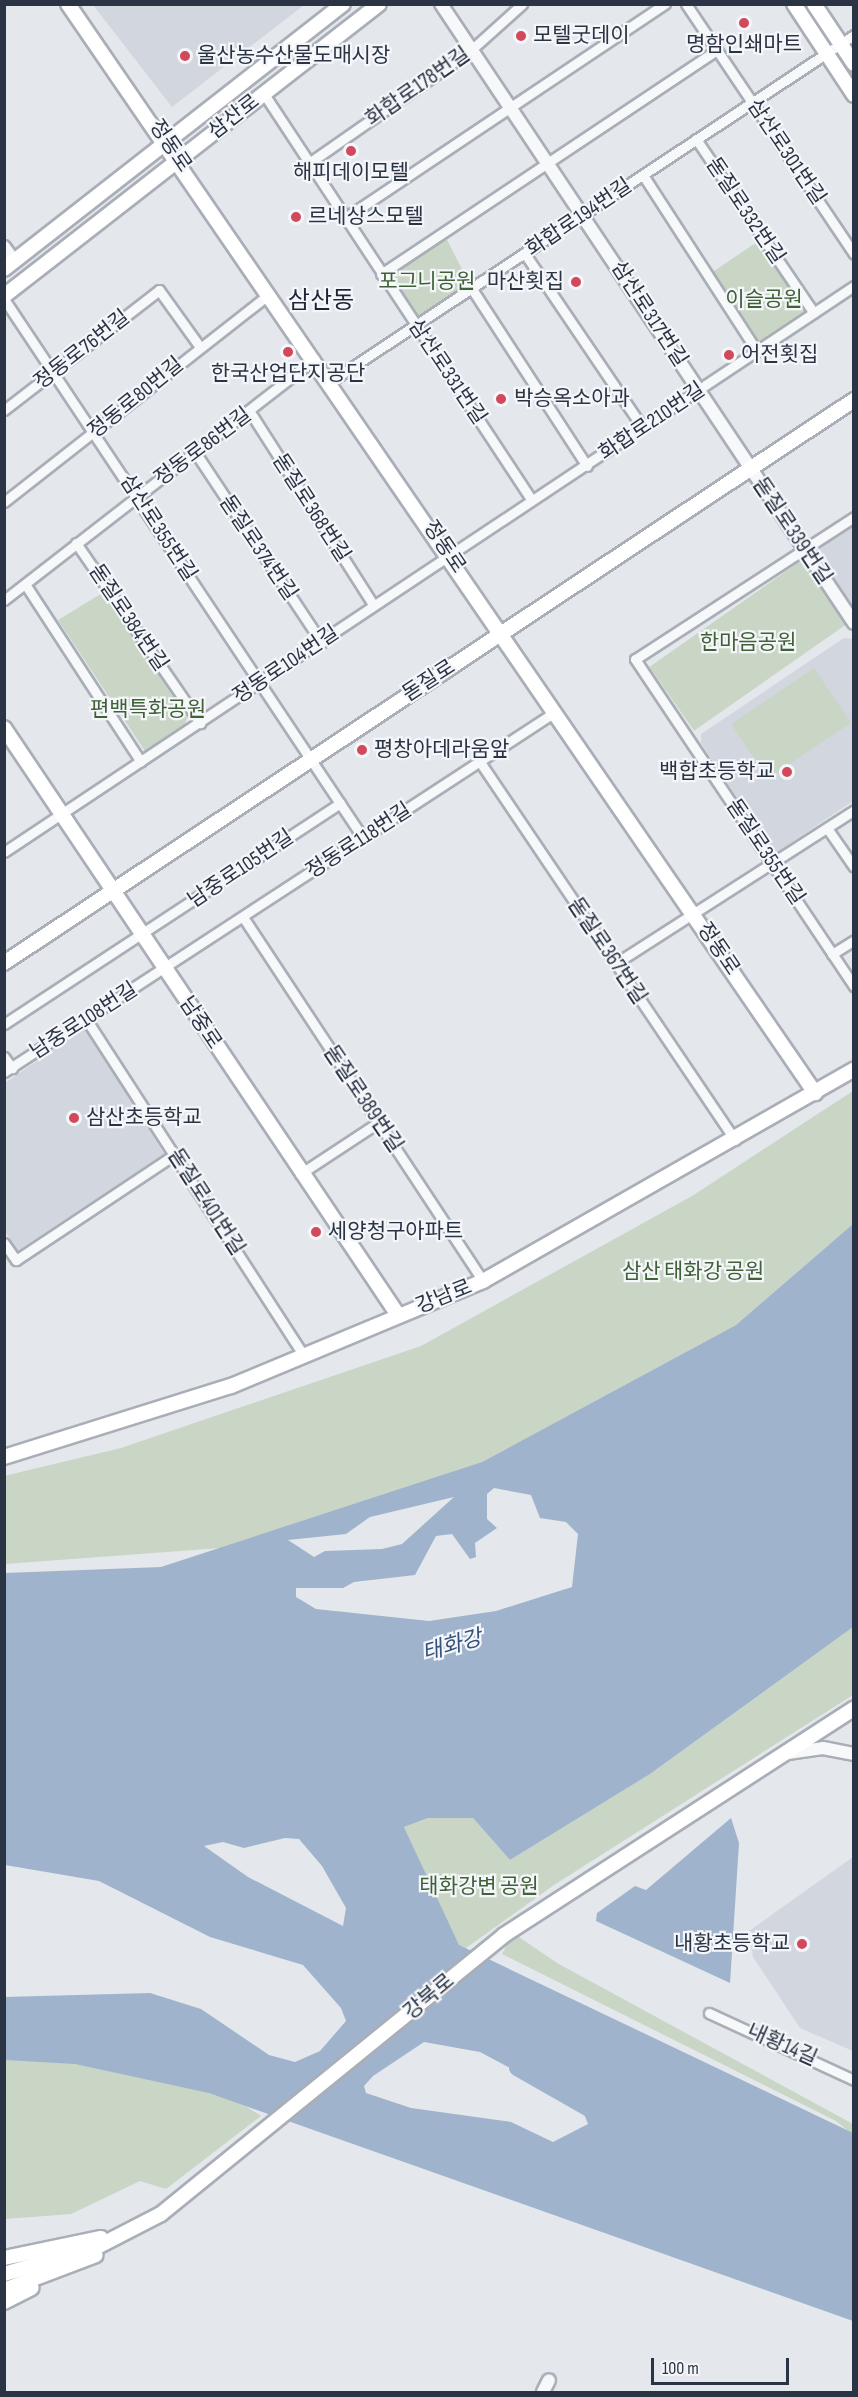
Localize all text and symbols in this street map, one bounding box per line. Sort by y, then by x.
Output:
marker: 명함인쇄마트 [737,16,751,30]
place label: 모텔굿데이 [533,23,630,49]
marker: 모텔굿데이 [514,29,528,43]
place label: 명함인쇄마트 [686,32,802,58]
street label: 화합로178번길 [361,42,475,132]
place label: 울산농수산물도매시장 [197,43,390,69]
marker: 울산농수산물도매시장 [178,49,192,63]
street label: 삼산로 [203,89,265,145]
street label: 삼산로301번길 [741,94,831,210]
street label: 정동로 [143,115,197,177]
marker: 해피데이모텔 [344,144,358,158]
street label: 돋질로332번길 [700,153,790,269]
place label: 해피데이모텔 [293,160,409,186]
street label: 화합로194번길 [521,173,637,263]
place label: 르네상스모텔 [308,204,424,230]
marker: 르네상스모텔 [289,210,303,224]
street label: 삼산로317번길 [605,256,693,372]
park label: 포그니공원 [379,269,475,295]
place label: 마산횟집 [487,269,564,295]
marker: 마산횟집 [569,275,583,289]
district label: 삼산동 [288,287,354,315]
park label: 이슬공원 [725,287,803,313]
street label: 정동로76번길 [29,305,135,395]
street label: 삼산로331번길 [403,315,491,429]
place label: 어전횟집 [741,342,818,368]
marker: 한국산업단지공단 [281,345,295,359]
marker: 어전횟집 [722,348,736,362]
street label: 정동로80번길 [83,352,189,444]
place label: 한국산업단지공단 [211,361,365,387]
street label: 화합로210번길 [594,377,710,467]
place label: 박승옥소아과 [514,386,630,412]
marker: 박승옥소아과 [492,390,510,408]
street label: 정동로86번길 [149,402,257,492]
street label: 돋질로368번길 [267,449,355,567]
street label: 삼산로355번길 [114,470,202,586]
street label: 돋질로339번길 [747,473,837,589]
street label: 돋질로374번길 [214,491,302,605]
street label: 정동로 [417,516,471,578]
street label: 돋질로384번길 [83,560,173,676]
street label: 정동로104번길 [228,620,344,710]
park label: 한마음공원 [700,630,796,656]
street label: 돋질로 [398,655,460,707]
park label: 편백특화공원 [90,697,206,723]
place label: 평창아데라움앞 [374,737,509,763]
marker: 평창아데라움앞 [355,743,369,757]
place label: 백합초등학교 [659,759,775,785]
marker: 백합초등학교 [780,765,794,779]
street label: 돋질로355번길 [720,794,810,910]
street label: 정동로118번길 [302,798,416,884]
street label: 남중로105번길 [183,825,299,913]
street label: 돋질로367번길 [562,893,652,1009]
street label: 정동로 [691,918,745,980]
street label: 남중로108번길 [26,977,142,1065]
street label: 남중로 [173,992,227,1054]
street label: 돋질로389번길 [318,1041,408,1157]
place label: 삼산초등학교 [86,1105,202,1131]
marker: 삼산초등학교 [67,1111,81,1125]
street label: 돋질로401번길 [162,1144,250,1260]
place label: 세양청구아파트 [328,1219,463,1245]
marker: 세양청구아파트 [309,1225,323,1239]
park label: 삼산 태화강 공원 [622,1259,764,1285]
street label: 강남로 [412,1274,476,1320]
water label: 태화강 [419,1625,485,1667]
park label: 태화강변 공원 [419,1874,539,1900]
place label: 내황초등학교 [674,1931,790,1957]
marker: 내황초등학교 [795,1937,809,1951]
street label: 강북로 [399,1969,459,2025]
street label: 내황14길 [743,2018,821,2072]
scale bar [654,2346,792,2384]
text: 100 m [662,2358,699,2379]

